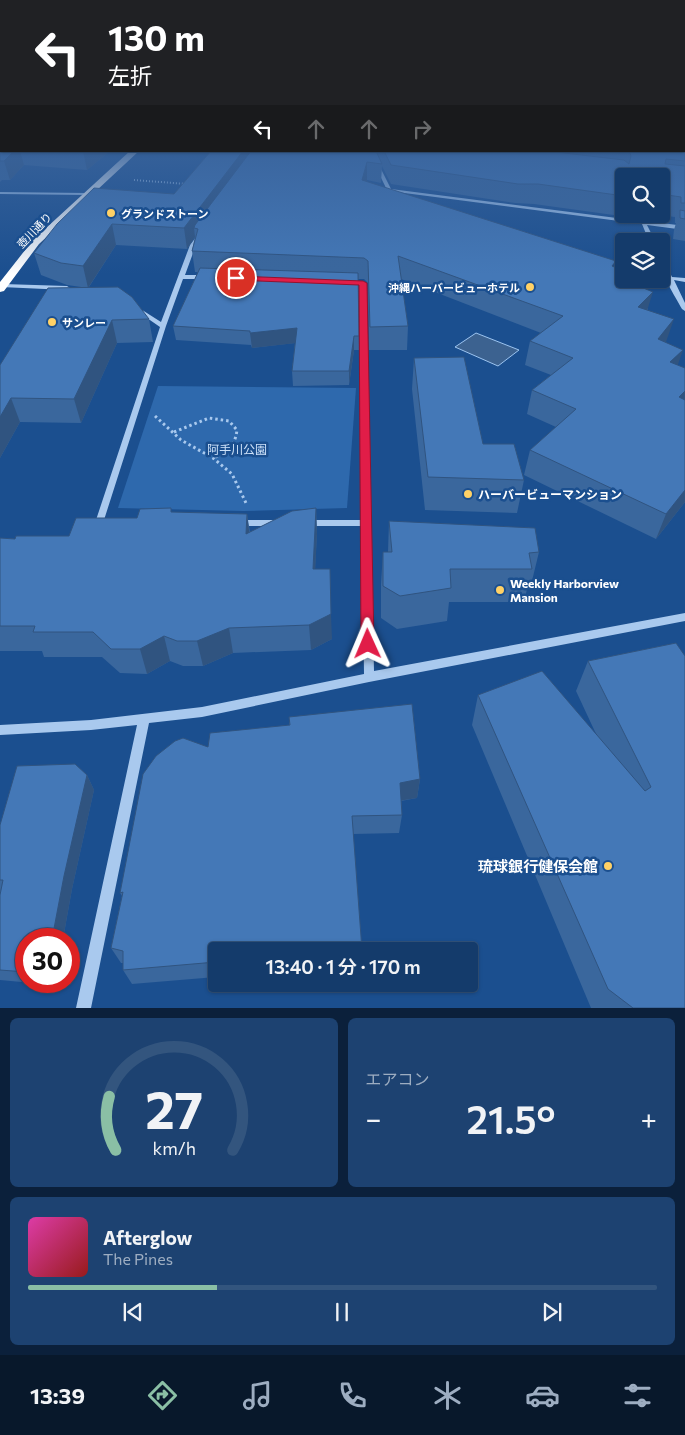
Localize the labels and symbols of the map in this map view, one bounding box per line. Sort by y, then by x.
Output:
marker: グランドストーン [105,207,117,219]
place label: グランドストーン [121,207,208,220]
street label: 壺川通り [14,210,54,250]
pin [215,257,257,299]
place label: 沖縄ハーバービューホテル [388,281,520,294]
marker: 沖縄ハーバービューホテル [524,281,536,293]
marker: サンレー [46,316,58,328]
place label: サンレー [62,316,106,329]
park label: 阿手川公園 [207,442,267,456]
place label: ハーバービューマンション [478,487,622,501]
marker: ハーバービューマンション [462,488,474,500]
place label: Weekly Harborview Mansion [510,576,619,604]
marker: Weekly Harborview Mansion [494,584,506,596]
position arrow [341,617,393,669]
place label: 琉球銀行健保会館 [478,857,598,875]
marker: 琉球銀行健保会館 [602,860,614,872]
speed limit sign: 30 [15,928,80,993]

